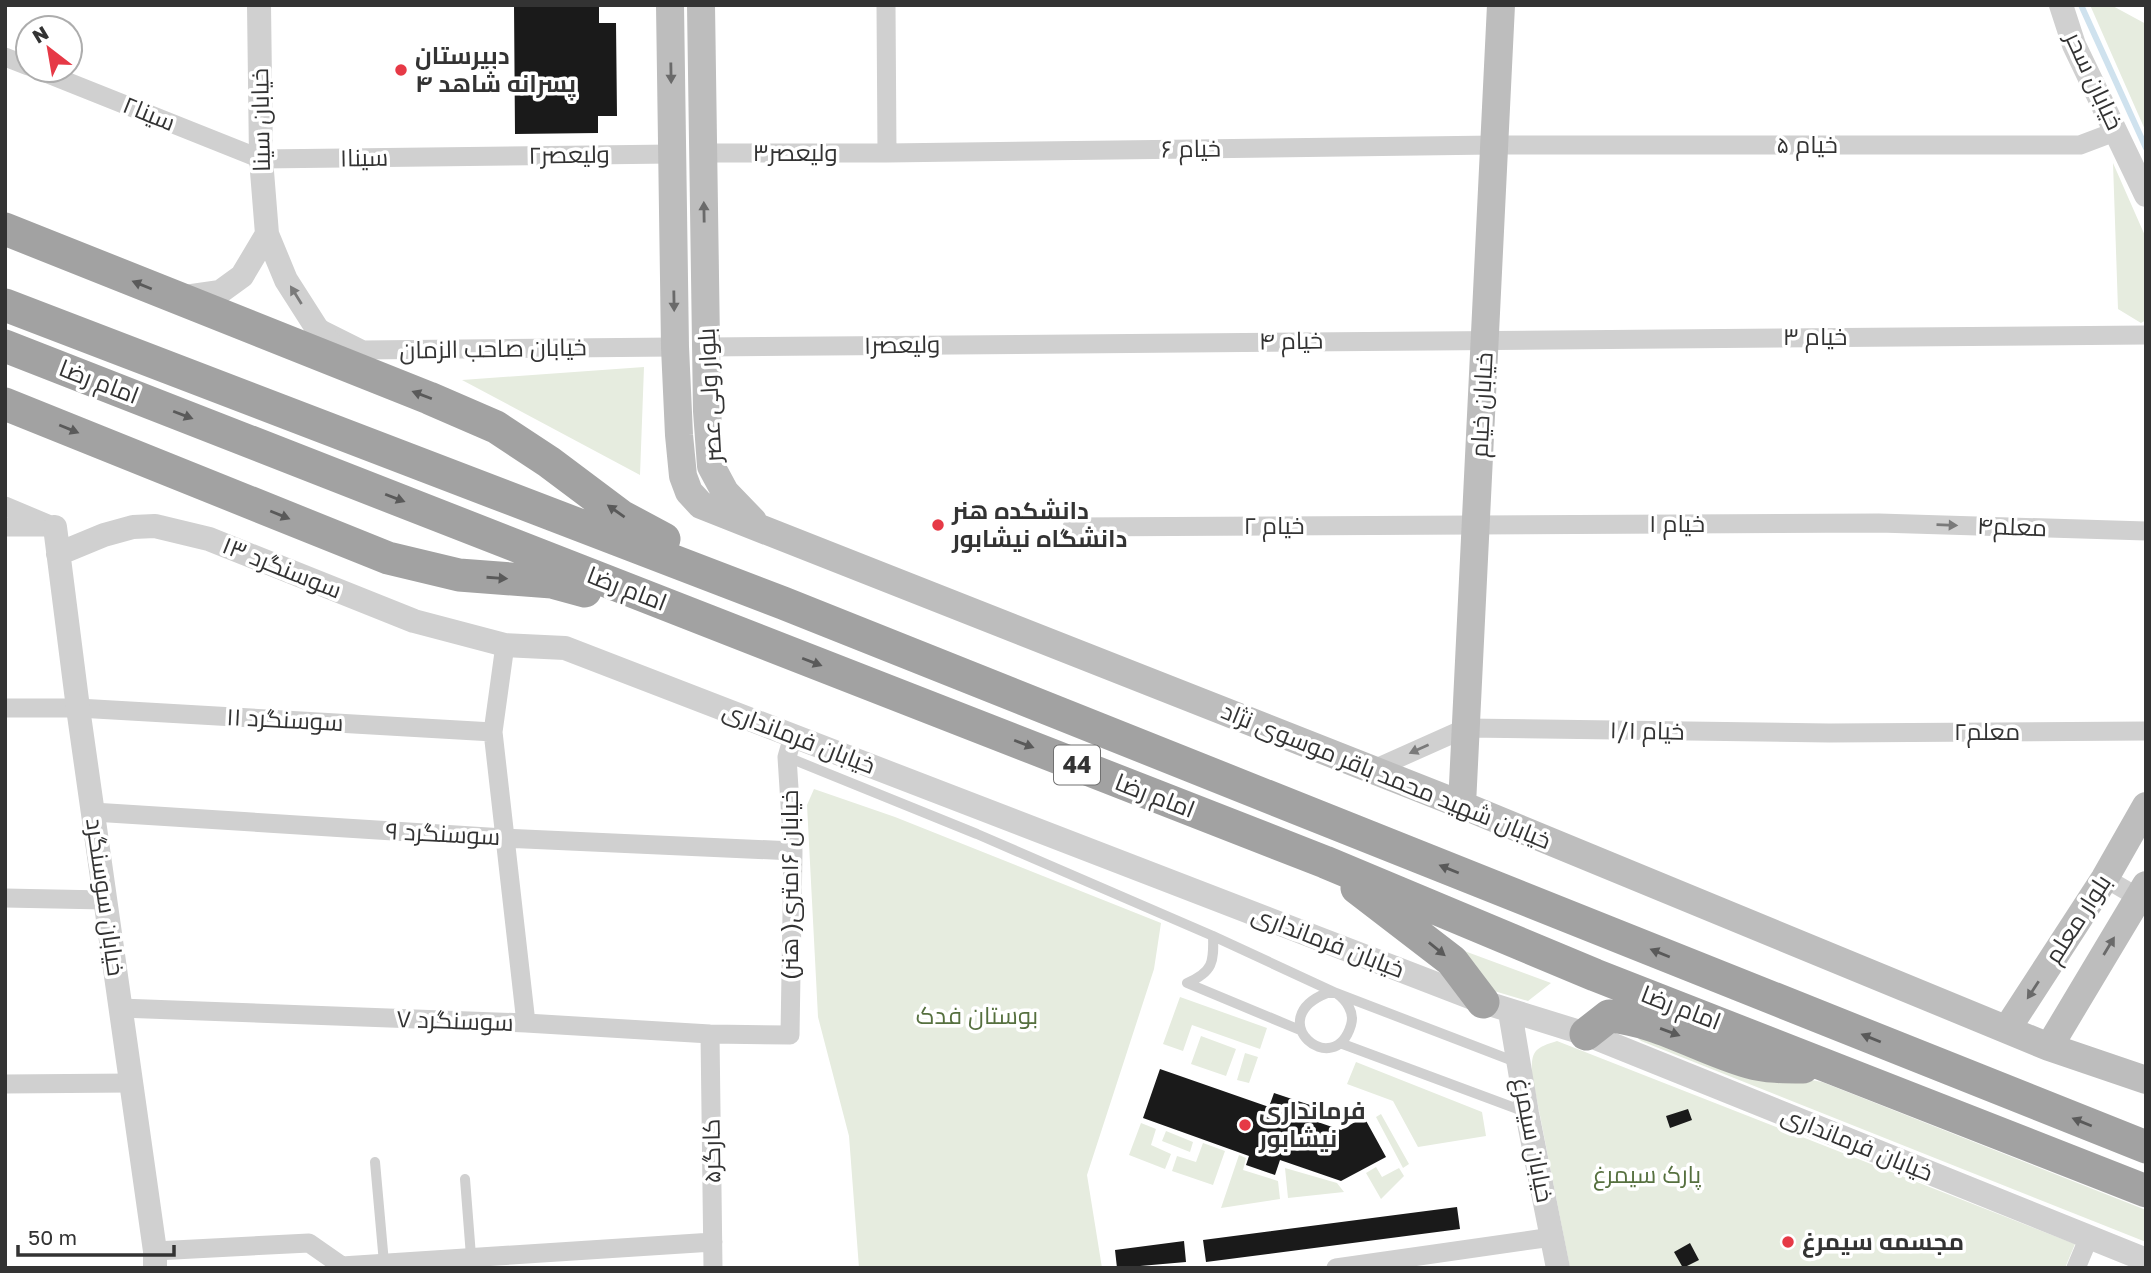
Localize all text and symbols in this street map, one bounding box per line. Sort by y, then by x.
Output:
north arrow [14,14,84,84]
text: N [28,20,52,48]
street label: خیابان سحر [2058,25,2131,134]
place label: دبیرستان پسرانه شاهد ۴ [415,40,576,101]
marker: دبیرستان پسرانه شاهد ۴ [393,62,409,78]
one-way arrow [665,63,677,85]
street label: خیابان سینا [244,68,276,172]
street label: سینا۲ [119,89,180,136]
street label: خیام ۵ [1776,129,1838,161]
street label: خیام ۶ [1161,132,1221,166]
street label: ولیعصر۳ [752,137,838,166]
street label: ولیعصر۲ [528,138,610,169]
street label: سینا۱ [339,142,388,171]
one-way arrow [698,201,710,223]
one-way arrow [132,279,152,291]
one-way arrow [289,285,302,305]
one-way arrow [669,290,680,312]
street label: خیام ۳ [1783,321,1847,353]
street label: خیام ۴ [1259,324,1323,358]
street label: بلوار ولی عصر [691,327,728,465]
street label: ولیعصر۱ [864,328,940,359]
street label: خیابان صاحب الزمان [399,331,587,365]
street label: امام رضا [55,352,143,412]
street label: خیابان خیام [1463,352,1501,458]
one-way arrow [411,390,432,401]
one-way arrow [172,410,193,421]
one-way arrow [58,424,79,435]
one-way arrow [384,493,405,504]
place label: دانشکده هنر دانشگاه نیشابور [951,495,1127,553]
one-way arrow [607,504,625,518]
street label: خیام ۱ [1649,508,1705,540]
one-way arrow [269,509,290,520]
street label: خیام ۲ [1243,510,1305,542]
street label: معلم۴ [1977,510,2047,544]
marker: دانشکده هنر دانشگاه نیشابور [930,517,946,533]
one-way arrow [1937,519,1959,531]
street label: سوسنگرد ۱۳ [219,530,346,604]
street label: امام رضا [583,559,671,619]
one-way arrow [486,573,508,584]
one-way arrow [801,656,822,667]
street label: خیابان فرمانداری [719,694,880,780]
street label: خیابان شهید محمد باقر موسوی نژاد [1217,695,1556,855]
street label: سوسنگرد ۱۱ [226,701,344,736]
street label: خیام ۱/۱ [1609,714,1685,748]
street label: معلم۲ [1954,716,2020,748]
one-way arrow [1013,739,1034,750]
one-way arrow [1409,743,1429,755]
road number: 44 [1054,746,1100,785]
street label: امام رضا [1111,766,1199,826]
street label: خیابان ۱۶متری( هنر) [774,790,804,980]
street label: سوسنگرد ۹ [385,815,501,850]
street label: خیابان سوسنگرد [80,816,132,978]
one-way arrow [1438,863,1459,874]
street label: بلوار معلم [2037,868,2119,970]
street label: خیابان فرمانداری [1248,898,1409,984]
one-way arrow [2103,936,2116,955]
one-way arrow [1429,941,1446,956]
one-way arrow [1649,948,1670,959]
street label: امام رضا [1637,978,1725,1038]
one-way arrow [2026,980,2039,999]
park label: بوستان فدک [916,1000,1038,1030]
street label: سوسنگرد ۷ [396,1003,514,1036]
one-way arrow [1659,1027,1680,1038]
one-way arrow [1860,1032,1881,1043]
street label: خیابان سیمرغ [1505,1075,1561,1205]
place label: فرمانداری نیشابور [1258,1095,1366,1153]
street label: خیابان فرمانداری [1777,1099,1938,1187]
one-way arrow [2072,1116,2093,1127]
marker: فرمانداری نیشابور [1237,1117,1253,1133]
street label: کارگر۵ [695,1118,726,1184]
park label: پارک سیمرغ [1593,1159,1702,1191]
scale bar [18,1214,173,1258]
text: 50 m [28,1224,77,1250]
place label: مجسمه سیمرغ [1802,1226,1964,1258]
marker: مجسمه سیمرغ [1780,1234,1796,1250]

